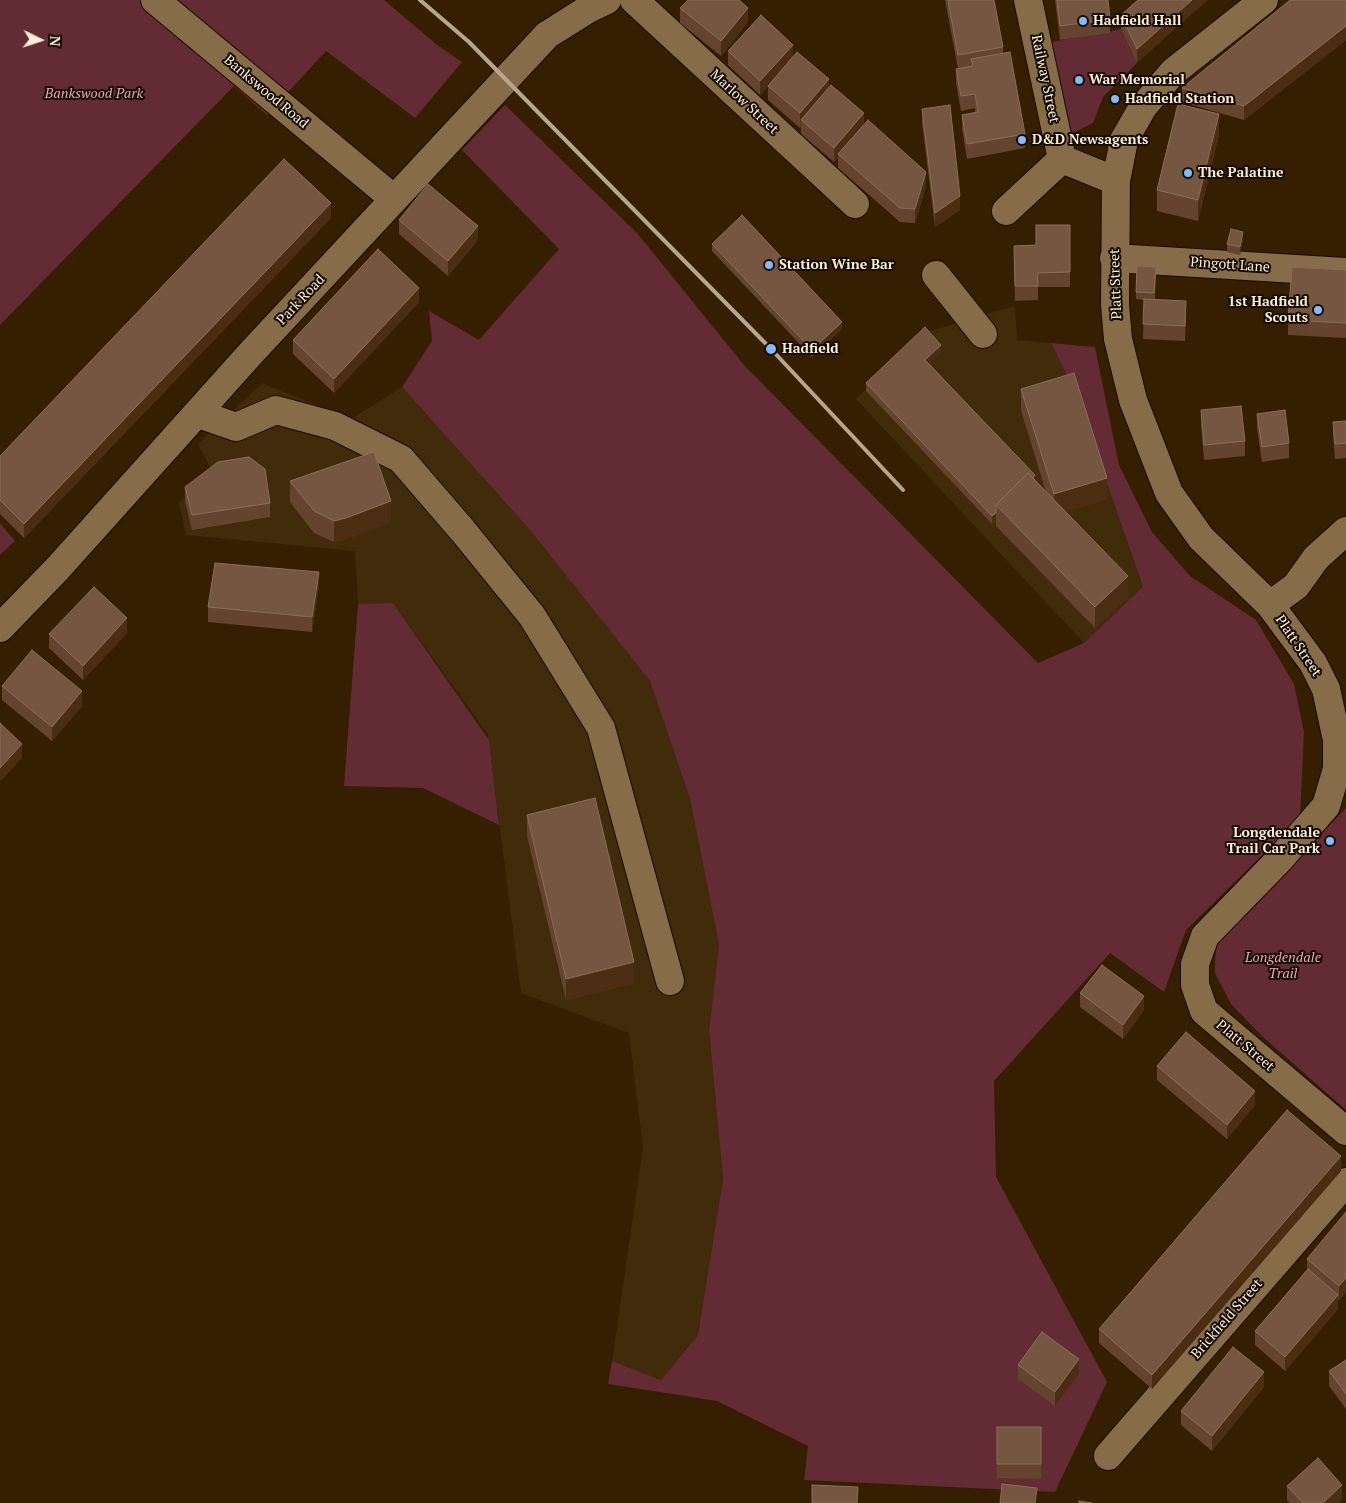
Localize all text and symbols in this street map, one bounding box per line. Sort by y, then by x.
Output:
place label: Hadfield Hall [1093,13,1181,29]
north arrow [15,15,65,65]
marker: Hadfield Hall [1077,15,1089,27]
street label: Railway Street [1027,33,1063,125]
text: N [46,35,65,47]
street label: Bankswood Road [220,52,312,132]
street label: Marlow Street [706,66,782,138]
place label: War Memorial [1089,72,1185,88]
marker: War Memorial [1073,74,1085,86]
park label: Bankswood Park [45,86,143,102]
place label: Hadfield Station [1125,91,1234,107]
marker: Hadfield Station [1109,93,1121,105]
place label: D&D Newsagents [1032,132,1148,148]
marker: D&D Newsagents [1016,134,1028,146]
place label: The Palatine [1198,165,1283,181]
marker: The Palatine [1182,167,1194,179]
street label: Platt Street [1106,248,1126,320]
street label: Pingott Lane [1190,254,1270,276]
place label: Station Wine Bar [779,257,894,273]
marker: Station Wine Bar [763,259,775,271]
street label: Park Road [273,271,329,329]
place label: 1st Hadfield Scouts [1228,294,1308,326]
marker: 1st Hadfield Scouts [1312,304,1324,316]
place label: Hadfield [782,341,839,357]
marker: Hadfield [764,342,778,356]
street label: Platt Street [1271,612,1325,680]
place label: Longdendale Trail Car Park [1227,825,1320,858]
marker: Longdendale Trail Car Park [1324,835,1336,847]
park label: Longdendale Trail [1245,950,1321,982]
street label: Platt Street [1212,1017,1278,1075]
street label: Brickfield Street [1188,1276,1266,1362]

